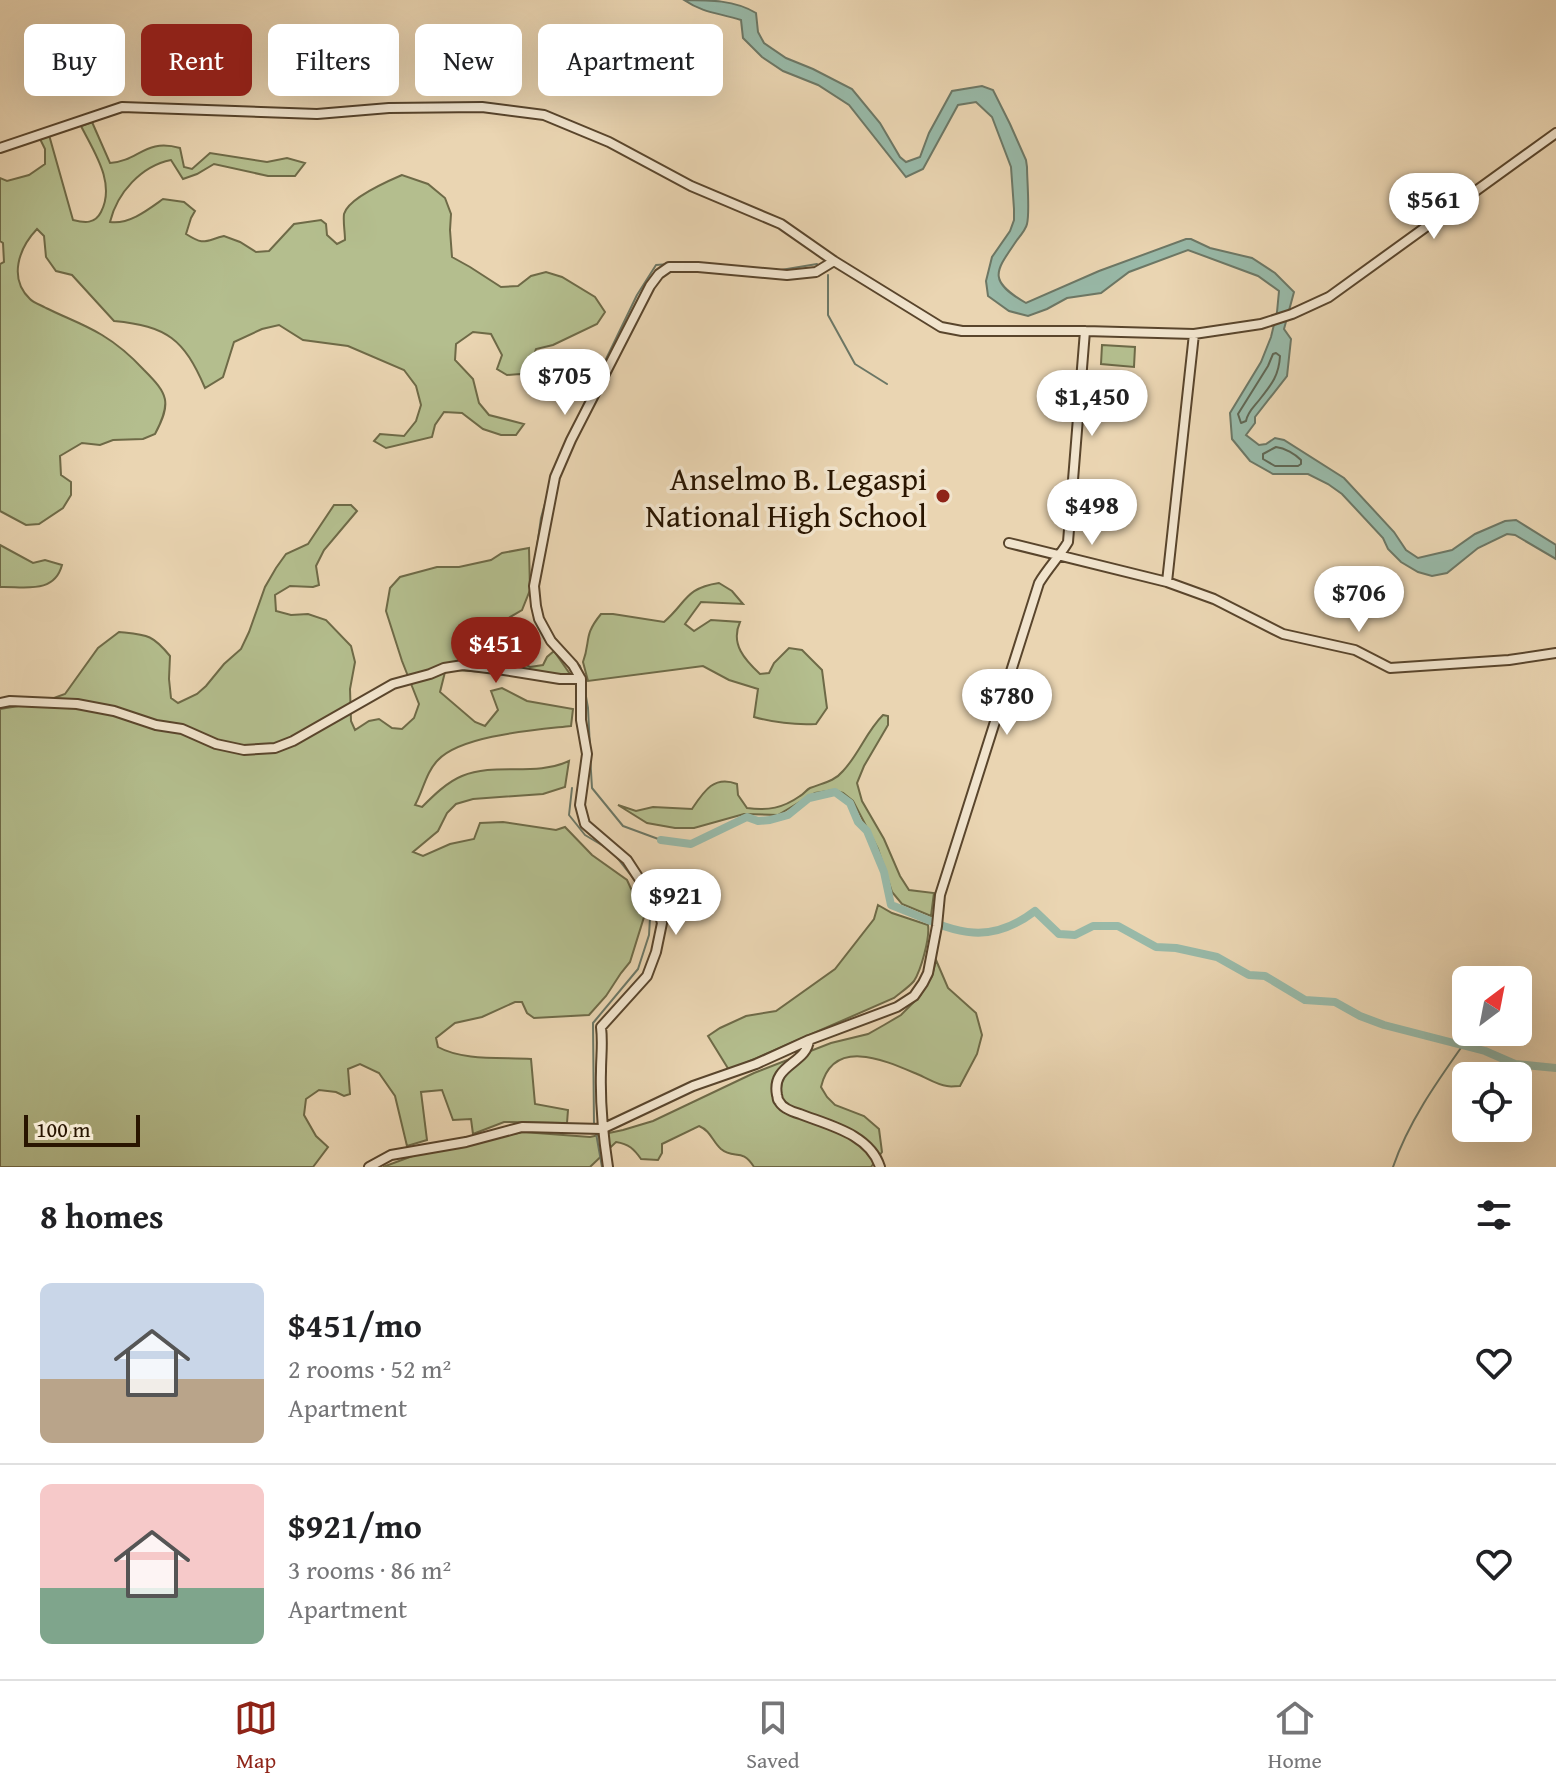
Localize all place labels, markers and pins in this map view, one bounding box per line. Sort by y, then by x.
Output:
pin: $561 [1387,173,1481,241]
pin: $705 [518,349,612,417]
pin: $1,450 [1027,370,1157,438]
place label: Anselmo B. Legaspi National High School [645,455,927,539]
pin: $498 [1045,479,1139,547]
marker: Anselmo B. Legaspi National High School [934,487,952,505]
pin: $706 [1312,566,1406,634]
pin: $451 [449,617,543,685]
pin: $780 [960,669,1054,737]
pin: $921 [629,869,723,937]

